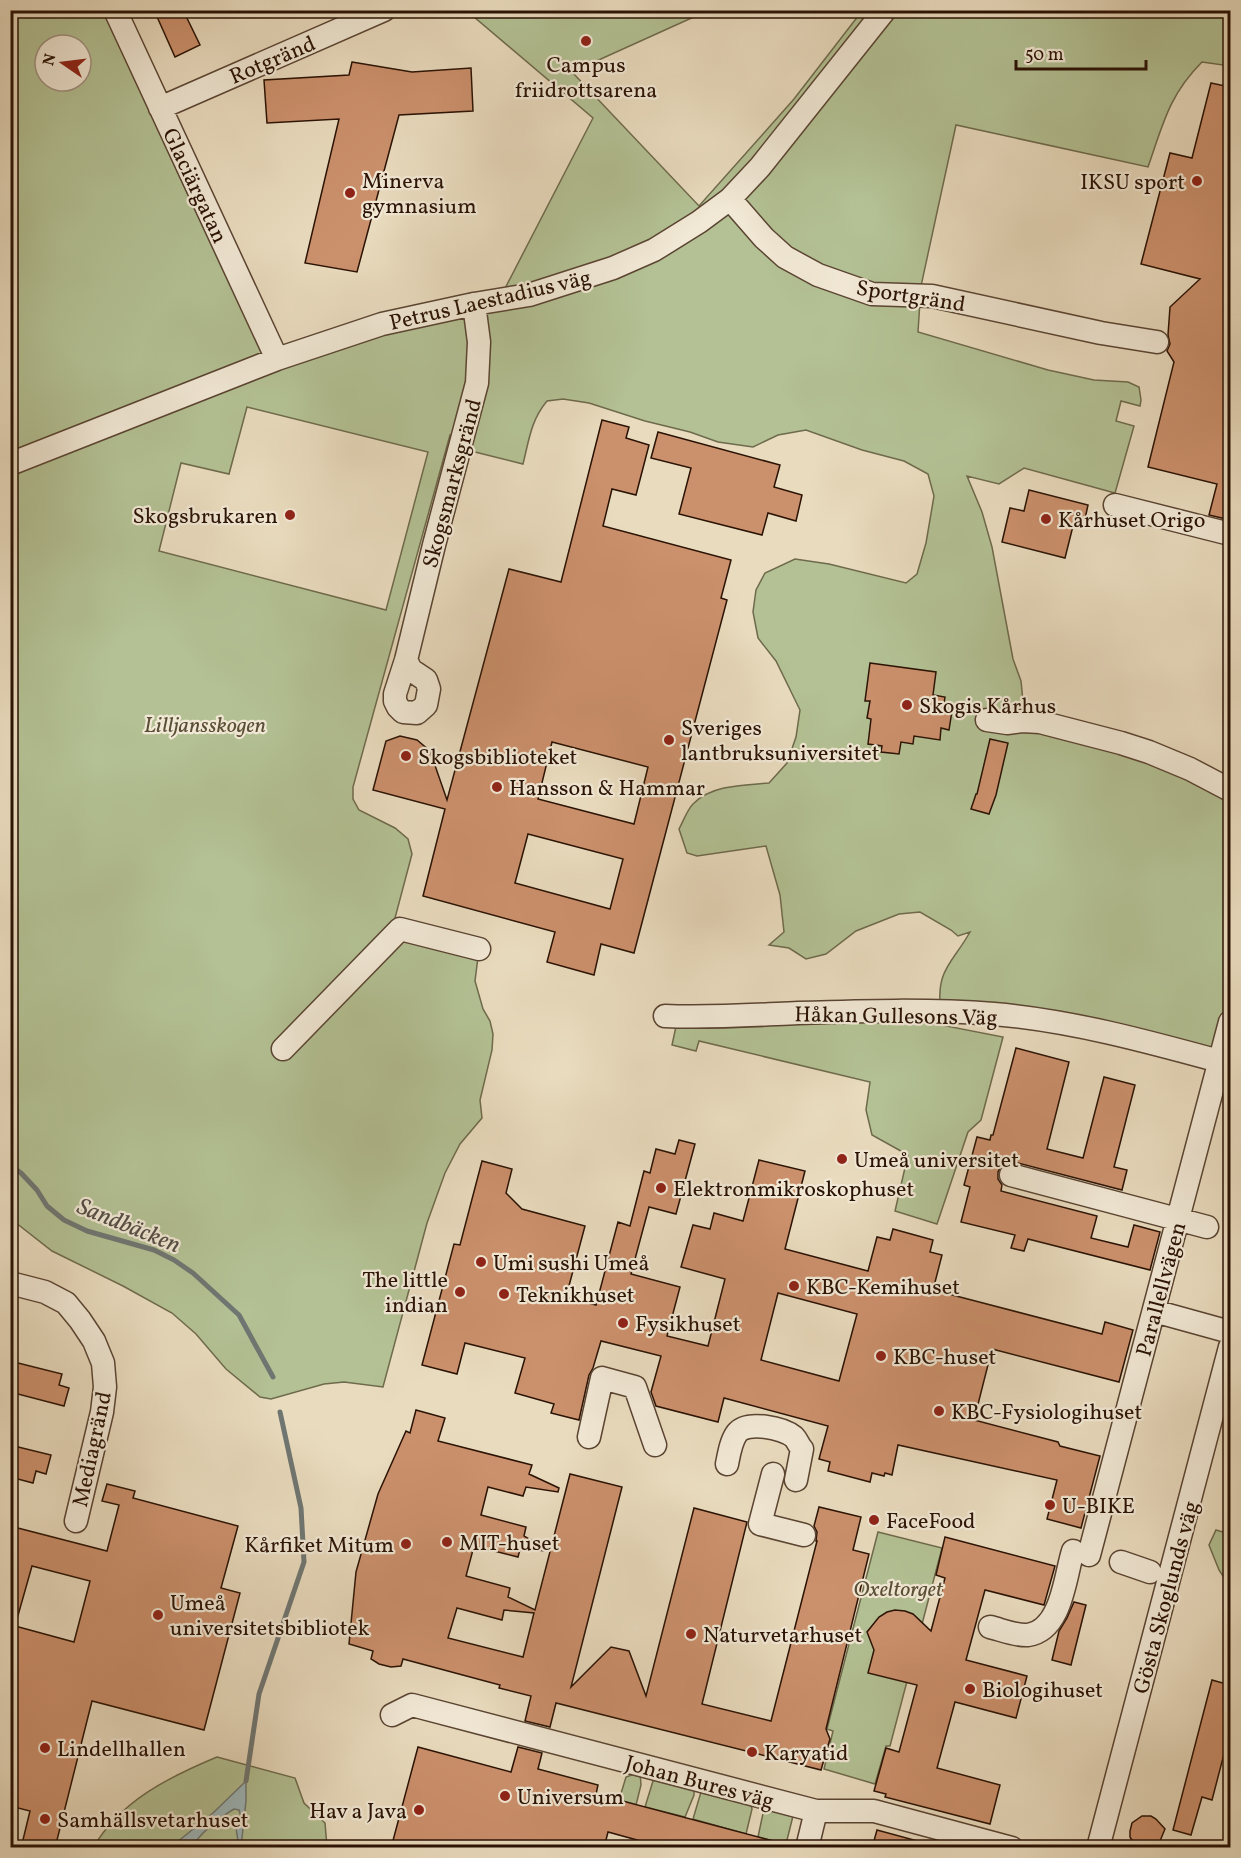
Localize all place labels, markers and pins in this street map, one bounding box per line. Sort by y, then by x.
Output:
marker: Campus friidrottsarena [579,34,593,48]
place label: Campus friidrottsarena [515,51,657,107]
place label: Minerva gymnasium [362,167,477,223]
place label: IKSU sport [1080,168,1185,199]
marker: IKSU sport [1190,174,1204,188]
marker: Minerva gymnasium [343,186,357,200]
place label: Skogsbrukaren [132,502,278,533]
place label: Kårhuset Origo [1058,506,1205,537]
marker: Skogsbrukaren [283,508,297,522]
marker: Kårhuset Origo [1039,512,1053,526]
place label: Skogis Kårhus [919,692,1056,723]
marker: Skogis Kårhus [900,698,914,712]
place label: Sveriges lantbruksuniversitet [681,714,880,770]
marker: Sveriges lantbruksuniversitet [662,733,676,747]
place label: Skogsbiblioteket [418,743,578,774]
marker: Skogsbiblioteket [399,749,413,763]
place label: Hansson & Hammar [509,774,705,805]
marker: Hansson & Hammar [490,780,504,794]
place label: Umeå universitet [854,1146,1019,1177]
marker: Umeå universitet [835,1152,849,1166]
place label: Elektronmikroskophuset [673,1175,915,1206]
marker: Elektronmikroskophuset [654,1181,668,1195]
place label: Umi sushi Umeå [493,1249,649,1280]
marker: Umi sushi Umeå [474,1255,488,1269]
place label: The little indian [362,1266,448,1322]
place label: KBC-Kemihuset [806,1273,960,1304]
marker: KBC-Kemihuset [787,1279,801,1293]
place label: Teknikhuset [516,1281,635,1312]
marker: The little indian [453,1285,467,1299]
marker: Teknikhuset [497,1287,511,1301]
place label: Fysikhuset [635,1310,741,1341]
marker: Fysikhuset [616,1316,630,1330]
place label: KBC-huset [893,1343,997,1374]
marker: KBC-huset [874,1349,888,1363]
place label: KBC-Fysiologihuset [951,1398,1143,1429]
marker: KBC-Fysiologihuset [932,1404,946,1418]
place label: U-BIKE [1062,1492,1135,1523]
marker: U-BIKE [1043,1498,1057,1512]
place label: FaceFood [886,1507,976,1538]
marker: FaceFood [867,1513,881,1527]
place label: MIT-huset [459,1529,560,1560]
place label: Kårfiket Mitum [244,1531,394,1562]
marker: MIT-huset [440,1535,454,1549]
marker: Kårfiket Mitum [399,1537,413,1551]
place label: Umeå universitetsbibliotek [170,1589,370,1645]
marker: Umeå universitetsbibliotek [151,1608,165,1622]
place label: Naturvetarhuset [703,1621,862,1652]
marker: Naturvetarhuset [684,1627,698,1641]
place label: Biologihuset [982,1676,1103,1707]
marker: Biologihuset [963,1682,977,1696]
place label: Lindellhallen [57,1735,186,1766]
place label: Karyatid [764,1739,848,1770]
marker: Lindellhallen [38,1741,52,1755]
marker: Karyatid [745,1745,759,1759]
place label: Universum [517,1783,624,1814]
marker: Universum [498,1789,512,1803]
place label: Hav a Java [309,1797,407,1828]
marker: Hav a Java [412,1803,426,1817]
place label: Samhällsvetarhuset [57,1806,249,1837]
marker: Samhällsvetarhuset [38,1812,52,1826]

